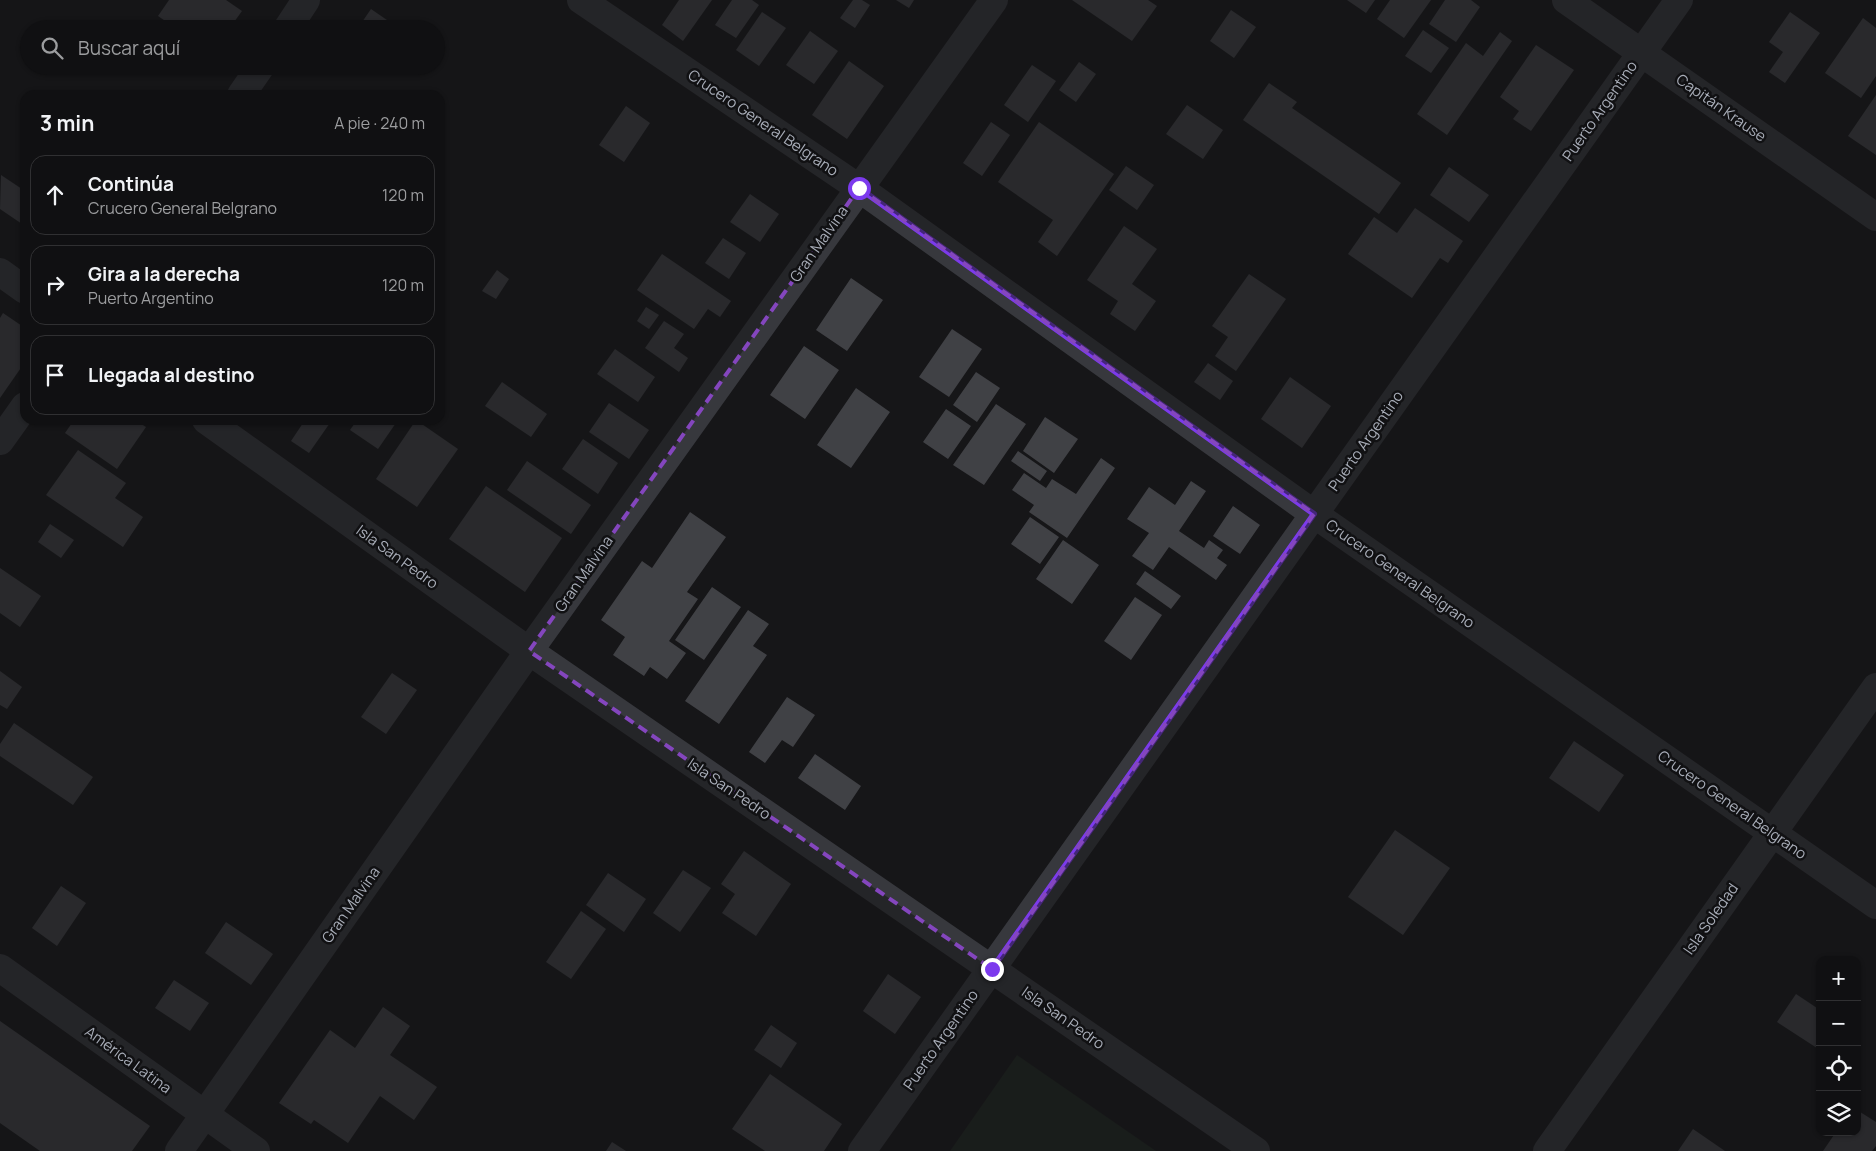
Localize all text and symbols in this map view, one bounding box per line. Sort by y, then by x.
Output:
search box [20,20,445,75]
icon: search [38,34,66,62]
text: Buscar aquí [78,35,180,61]
street label: Puerto Argentino [1557,56,1642,165]
street label: Crucero General Belgrano [684,64,843,181]
street label: Capitán Krause [1672,69,1771,147]
text: 3 min [40,109,94,137]
text: A pie · 240 m [334,112,425,134]
text: Continúa [88,171,174,197]
route start [848,177,871,200]
icon: ahead [41,181,69,209]
text: 120 m [382,184,424,206]
text: Crucero General Belgrano [88,197,277,219]
street label: Gran Malvina [785,201,853,286]
text: Gira a la derecha [88,261,240,287]
icon: right [41,271,69,299]
text: 120 m [382,274,424,296]
text: Puerto Argentino [88,287,214,309]
icon: arrive [41,361,69,389]
text: Llegada al destino [88,362,255,388]
street label: Puerto Argentino [1323,386,1408,495]
street label: Crucero General Belgrano [1322,514,1479,633]
street label: Isla San Pedro [352,520,443,594]
street label: Gran Malvina [550,531,618,616]
street label: Crucero General Belgrano [1654,745,1811,864]
street label: Isla San Pedro [683,753,775,824]
street label: Gran Malvina [317,862,385,947]
street label: Isla Soledad [1678,879,1743,959]
map controls [1816,956,1861,1136]
button: + [1816,956,1861,1001]
route end [981,958,1004,981]
street label: Isla San Pedro [1018,981,1109,1054]
street label: Puerto Argentino [898,985,983,1094]
button: − [1816,1001,1861,1046]
street label: América Latina [81,1021,176,1098]
button: locate [1816,1046,1861,1091]
button: layers [1816,1091,1861,1136]

